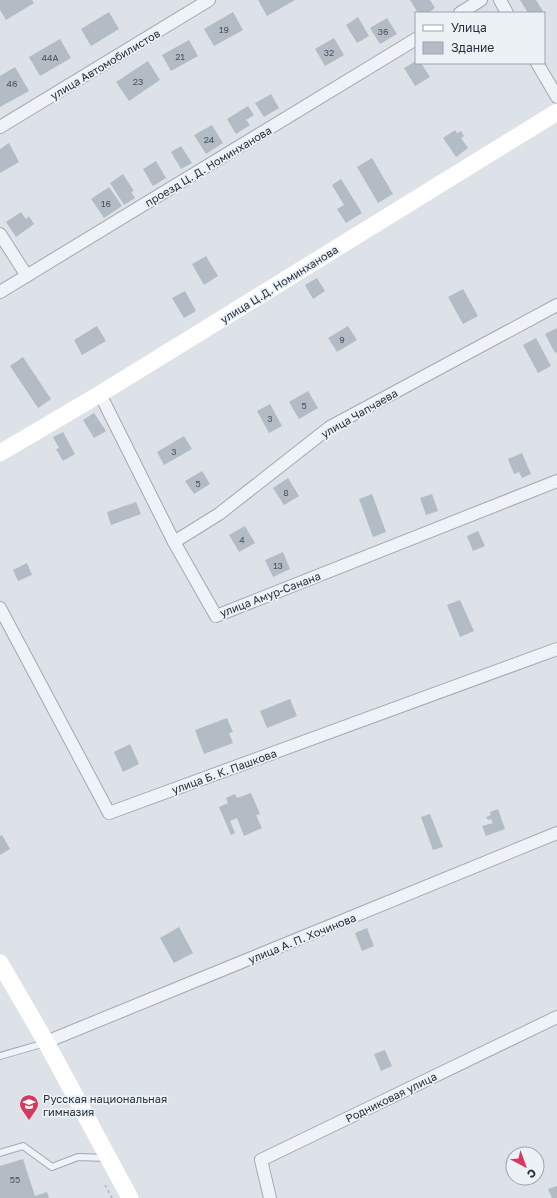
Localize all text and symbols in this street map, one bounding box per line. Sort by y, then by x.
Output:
legend [415,12,545,64]
text: Улица [451,20,487,35]
house number: 19 [219,24,229,35]
street label: улица Автомобилистов [48,26,162,102]
house number: 36 [378,26,388,37]
text: Здание [451,40,494,55]
house number: 32 [324,47,334,58]
house number: 21 [175,51,185,62]
house number: 44А [41,52,59,63]
house number: 23 [133,76,143,87]
house number: 46 [7,78,17,89]
street label: проезд Ц. Д. Номинханова [142,123,274,209]
house number: 24 [204,134,215,145]
house number: 16 [101,198,111,209]
street label: улица Ц.Д. Номинханова [218,242,340,326]
house number: 9 [339,334,345,345]
street label: улица Чапчаева [318,386,400,440]
house number: 5 [301,400,307,411]
house number: 3 [267,413,273,424]
house number: 3 [171,446,177,457]
house number: 5 [195,478,201,489]
house number: 8 [283,487,289,498]
house number: 4 [239,534,245,545]
house number: 13 [273,560,283,571]
street label: улица Амур-Санана [218,569,322,619]
street label: улица Б. К. Пашкова [170,746,278,796]
street label: улица А. П. Хочинова [246,910,358,966]
street label: Родниковая улица [343,1069,439,1125]
place label: Русская национальная гимназия [43,1092,167,1118]
school or university icon: Русская национальная гимназия [18,1093,40,1121]
north arrow [505,1146,545,1186]
text: С [525,1166,539,1182]
house number: 55 [10,1174,20,1185]

